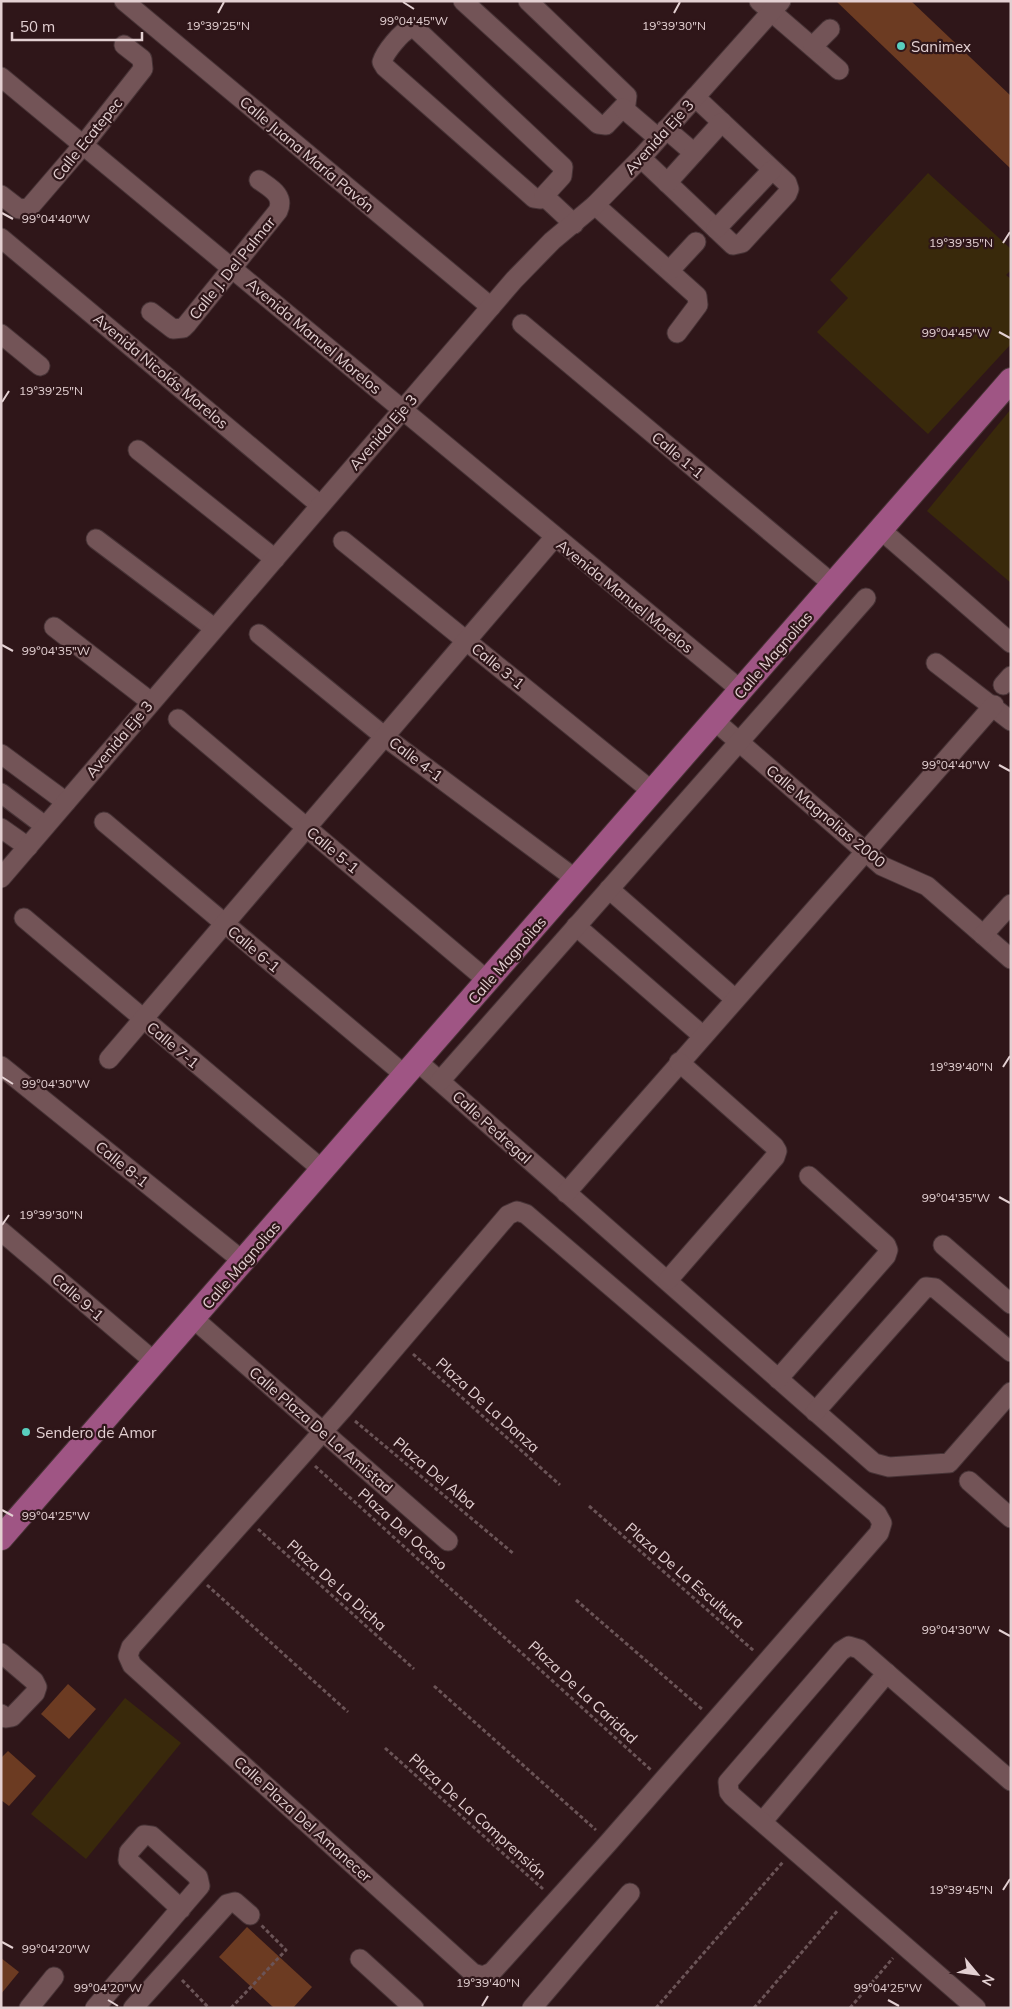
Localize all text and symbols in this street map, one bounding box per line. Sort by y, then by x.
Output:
scale bar [12,10,142,42]
text: 99°04'45"W [380,13,448,28]
text: 50 m [20,17,55,36]
text: 19°39'25"N [186,18,250,33]
text: 19°39'30"N [642,18,706,33]
place label: Sanimex [911,37,971,56]
marker: Sanimex [895,40,907,52]
street label: Calle Juana María Pavón [236,92,378,216]
street label: Calle Ecatepec [48,94,126,184]
street label: Avenida Eje 3 [620,96,698,178]
text: 99°04'40"W [22,211,90,226]
street label: Calle J. Del Palmar [185,212,280,323]
text: 19°39'35"N [929,235,993,250]
street label: Avenida Manuel Morelos [243,274,385,398]
street label: Avenida Nicolás Morelos [90,309,232,433]
text: 99°04'45"W [922,325,990,340]
text: 19°39'25"N [19,383,83,398]
street label: Avenida Eje 3 [345,390,421,474]
street label: Calle 1-1 [648,428,708,482]
street label: Avenida Manuel Morelos [553,535,697,657]
street label: Calle Magnolias [730,607,816,703]
street label: Calle 3-1 [468,639,528,693]
text: 99°04'35"W [22,643,90,658]
street label: Avenida Eje 3 [81,697,157,781]
street label: Calle 4-1 [385,733,447,785]
text: 99°04'40"W [922,757,990,772]
street label: Calle Magnolias 2000 [762,761,890,871]
street label: Calle 5-1 [303,823,363,877]
street label: Calle Magnolias [464,912,550,1008]
street label: Calle 6-1 [224,922,284,976]
street label: Calle 7-1 [143,1018,203,1072]
text: 19°39'40"N [929,1059,993,1074]
text: 99°04'30"W [22,1076,90,1091]
street label: Calle Pedregal [449,1086,535,1168]
street label: Calle 8-1 [92,1137,152,1191]
text: 99°04'35"W [922,1190,990,1205]
text: 19°39'30"N [19,1207,83,1222]
street label: Calle Magnolias [198,1217,284,1313]
street label: Calle 9-1 [48,1269,108,1325]
street label: Plaza De La Danza [432,1353,544,1457]
street label: Calle Plaza De La Amistad [245,1362,397,1498]
place label: Sendero de Amor [36,1423,157,1442]
marker: Sendero de Amor [20,1426,32,1438]
street label: Plaza Del Alba [390,1433,480,1513]
street label: Plaza Del Ocaso [354,1484,452,1574]
text: 99°04'25"W [22,1508,90,1523]
street label: Plaza De La Escultura [622,1518,748,1632]
street label: Plaza De La Dicha [283,1535,391,1635]
text: 99°04'30"W [922,1622,990,1637]
street label: Plaza De La Caridad [524,1637,642,1747]
street label: Plaza De La Comprensión [405,1749,551,1883]
street label: Calle Plaza Del Amanecer [230,1752,376,1886]
text: 19°39'45"N [929,1882,993,1897]
text: 99°04'20"W [22,1941,90,1956]
north arrow [952,1949,1002,1999]
text: N [978,1971,999,1989]
text: 19°39'40"N [456,1975,520,1990]
text: 99°04'20"W [74,1980,142,1995]
text: 99°04'25"W [854,1980,922,1995]

